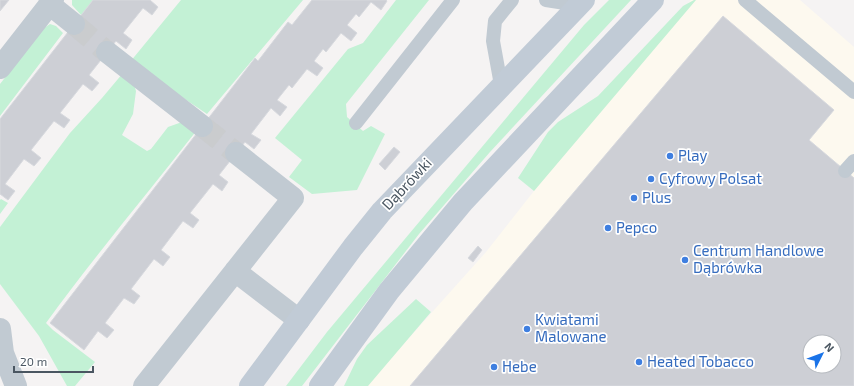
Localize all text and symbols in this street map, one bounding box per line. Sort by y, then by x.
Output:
place label: Play [678,146,708,164]
marker: Play [665,151,675,161]
street label: Dąbrówki [378,153,435,213]
place label: Cyfrowy Polsat [659,169,762,187]
marker: Cyfrowy Polsat [646,174,656,184]
place label: Plus [642,188,671,206]
marker: Plus [629,193,639,203]
place label: Pepco [616,218,657,236]
marker: Pepco [603,223,613,233]
place label: Centrum Handlowe Dąbrówka [693,241,824,276]
marker: Centrum Handlowe Dąbrówka [680,255,690,265]
place label: Kwiatami Malowane [535,310,607,345]
marker: Kwiatami Malowane [522,324,532,334]
north arrow [802,334,842,374]
text: N [822,340,837,354]
scale bar [14,348,93,374]
place label: Heated Tobacco [647,352,754,370]
text: 20 m [20,354,47,368]
place label: Hebe [502,357,537,375]
marker: Heated Tobacco [634,357,644,367]
marker: Hebe [489,362,499,372]

